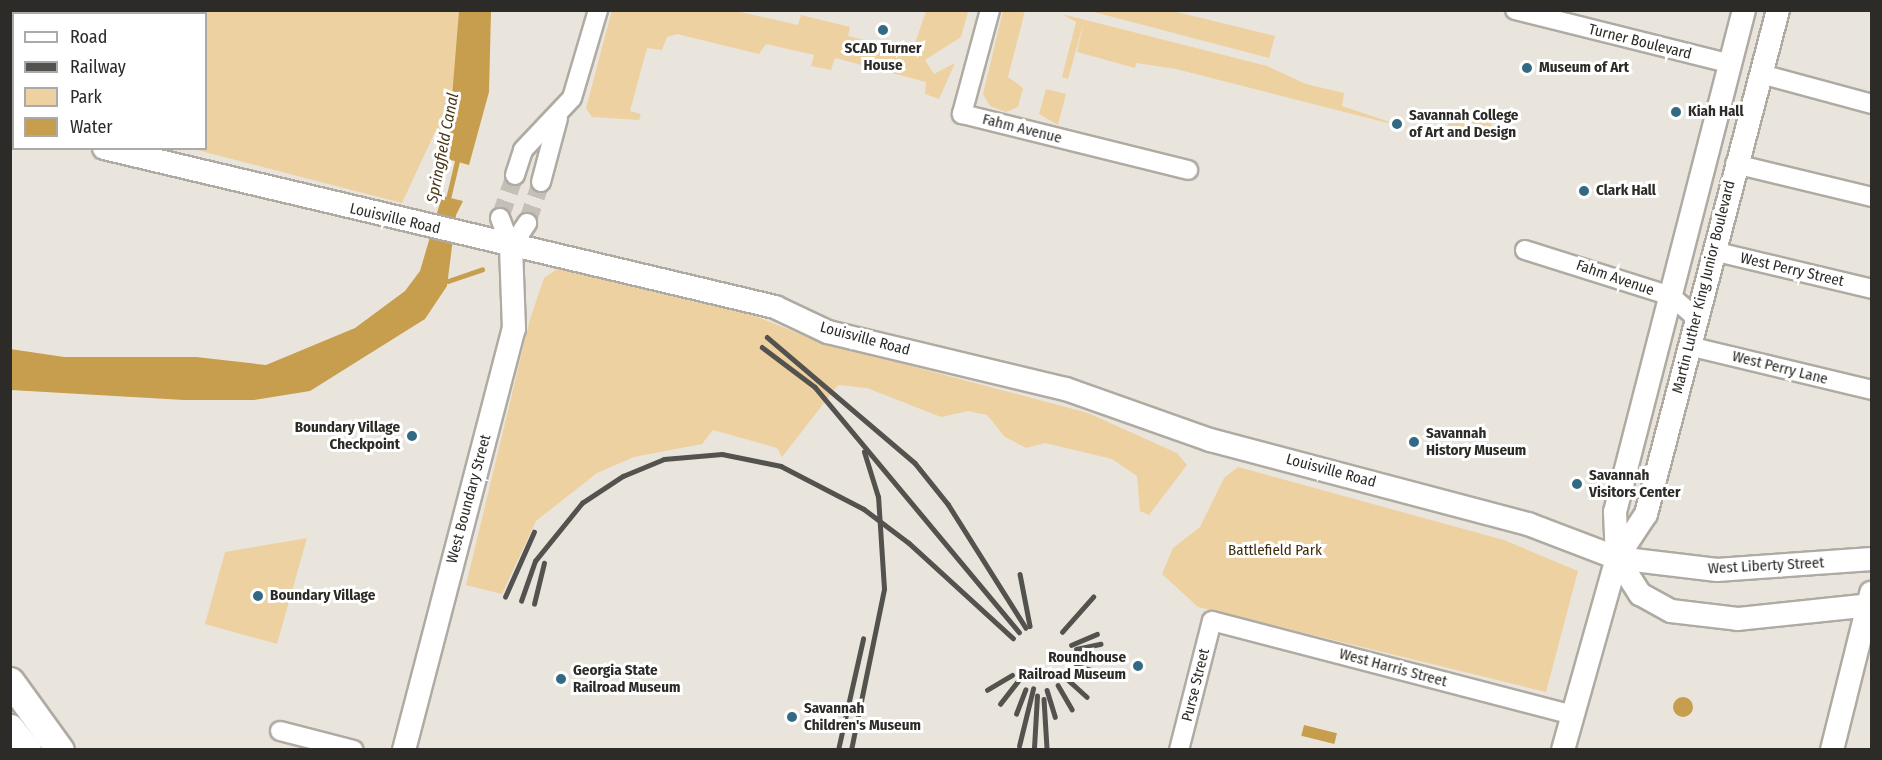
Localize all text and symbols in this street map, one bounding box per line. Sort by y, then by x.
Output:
legend [12,12,207,150]
street label: Turner Boulevard [1587,21,1693,63]
marker: SCAD Turner House [876,23,890,37]
text: Road [70,26,107,48]
place label: SCAD Turner House [845,39,921,74]
text: Railway [70,56,126,78]
place label: Museum of Art [1539,59,1629,77]
marker: Museum of Art [1520,61,1534,75]
text: Park [70,86,102,108]
water label: Springfield Canal [423,91,463,205]
place label: Kiah Hall [1688,103,1744,121]
marker: Kiah Hall [1669,105,1683,119]
place label: Savannah College of Art and Design [1409,106,1518,141]
street label: Fahm Avenue [980,110,1064,148]
text: Water [70,116,113,138]
marker: Savannah College of Art and Design [1390,117,1404,131]
street label: Martin Luther King Junior Boulevard [1669,179,1739,395]
place label: Clark Hall [1596,182,1656,200]
marker: Clark Hall [1577,184,1591,198]
street label: Louisville Road [348,200,442,238]
street label: West Perry Street [1738,249,1846,291]
street label: Fahm Avenue [1574,256,1656,300]
street label: Louisville Road [818,318,912,360]
street label: West Perry Lane [1730,347,1830,389]
place label: Boundary Village Checkpoint [295,418,400,453]
place label: Savannah History Museum [1426,424,1526,459]
marker: Boundary Village Checkpoint [405,429,419,443]
street label: West Boundary Street [443,432,495,566]
marker: Savannah History Museum [1407,435,1421,449]
street label: Louisville Road [1284,450,1378,492]
place label: Savannah Visitors Center [1589,466,1680,501]
marker: Savannah Visitors Center [1570,477,1584,491]
park label: Battlefield Park [1228,542,1322,560]
street label: West Liberty Street [1707,554,1825,578]
place label: Boundary Village [270,587,375,605]
marker: Boundary Village [251,589,265,603]
street label: West Harris Street [1337,645,1449,691]
street label: Purse Street [1178,647,1214,723]
place label: Roundhouse Railroad Museum [1019,648,1126,683]
marker: Roundhouse Railroad Museum [1131,659,1145,673]
place label: Georgia State Railroad Museum [573,661,680,696]
marker: Georgia State Railroad Museum [554,672,568,686]
place label: Savannah Children's Museum [804,699,921,734]
marker: Savannah Children's Museum [785,710,799,724]

